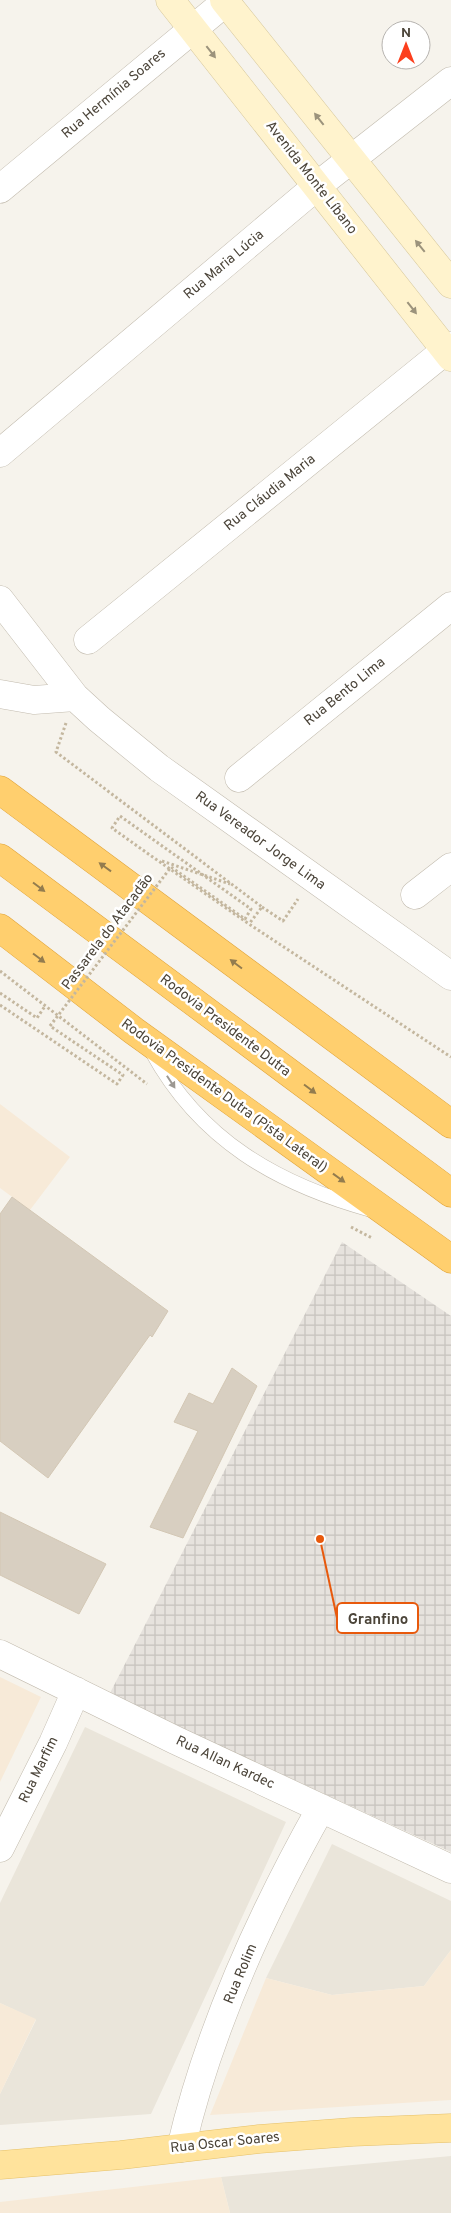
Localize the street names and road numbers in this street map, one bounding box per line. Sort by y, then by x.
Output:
street label: Rua Hermínia Soares [58,45,170,143]
street label: Avenida Monte Líbano [261,118,361,238]
street label: Rua Maria Lúcia [180,227,268,303]
street label: Rua Cláudia Maria [221,451,319,535]
street label: Rua Bento Lima [301,654,389,730]
street label: Rua Vereador Jorge Lima [192,788,328,894]
street label: Passarela do Atacadão [59,870,157,994]
street label: Rodovia Presidente Dutra [156,971,294,1081]
street label: Rodovia Presidente Dutra (Pista Lateral) [118,1015,330,1177]
street label: Rua Allan Kardec [173,1733,277,1793]
street label: Rua Marfim [16,1734,62,1806]
street label: Rua Rolim [221,1941,261,2007]
street label: Rua Oscar Soares [169,2129,281,2157]

